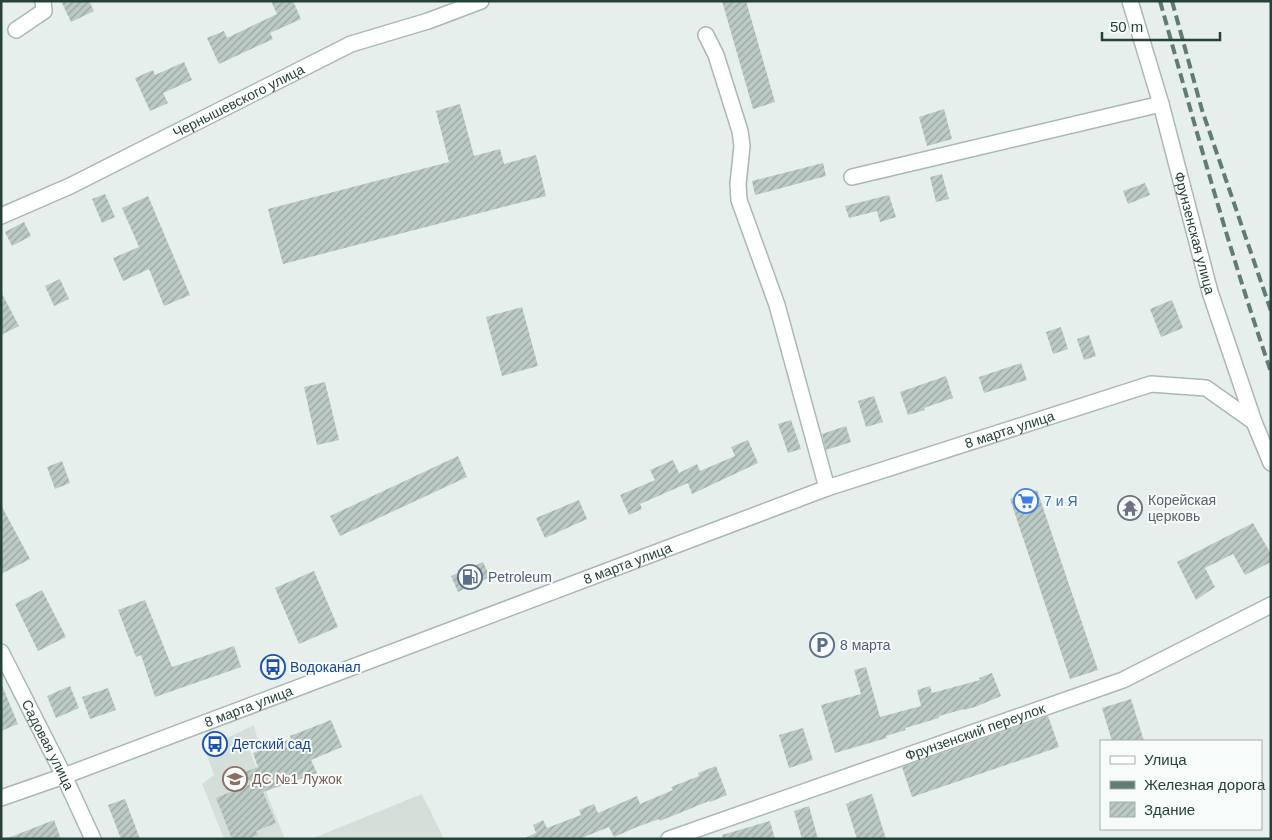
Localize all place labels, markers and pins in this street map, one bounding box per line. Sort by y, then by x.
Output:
supermarket icon: 7 и Я [1013,488,1039,514]
place label: Корейская церковь [1148,492,1216,524]
place label: 7 и Я [1044,493,1078,509]
temple icon: Корейская церковь [1117,495,1143,521]
fuel station icon: Petroleum [457,564,483,590]
place label: Petroleum [488,569,552,585]
parking icon: 8 марта [809,632,835,658]
place label: 8 марта [840,637,891,653]
bus stop icon: Водоканал [260,654,286,680]
place label: Водоканал [290,659,361,675]
bus stop icon: Детский сад [202,731,228,757]
place label: Детский сад [232,736,311,752]
school or university icon: ДС №1 Лужок [222,766,248,792]
place label: ДС №1 Лужок [252,771,343,787]

